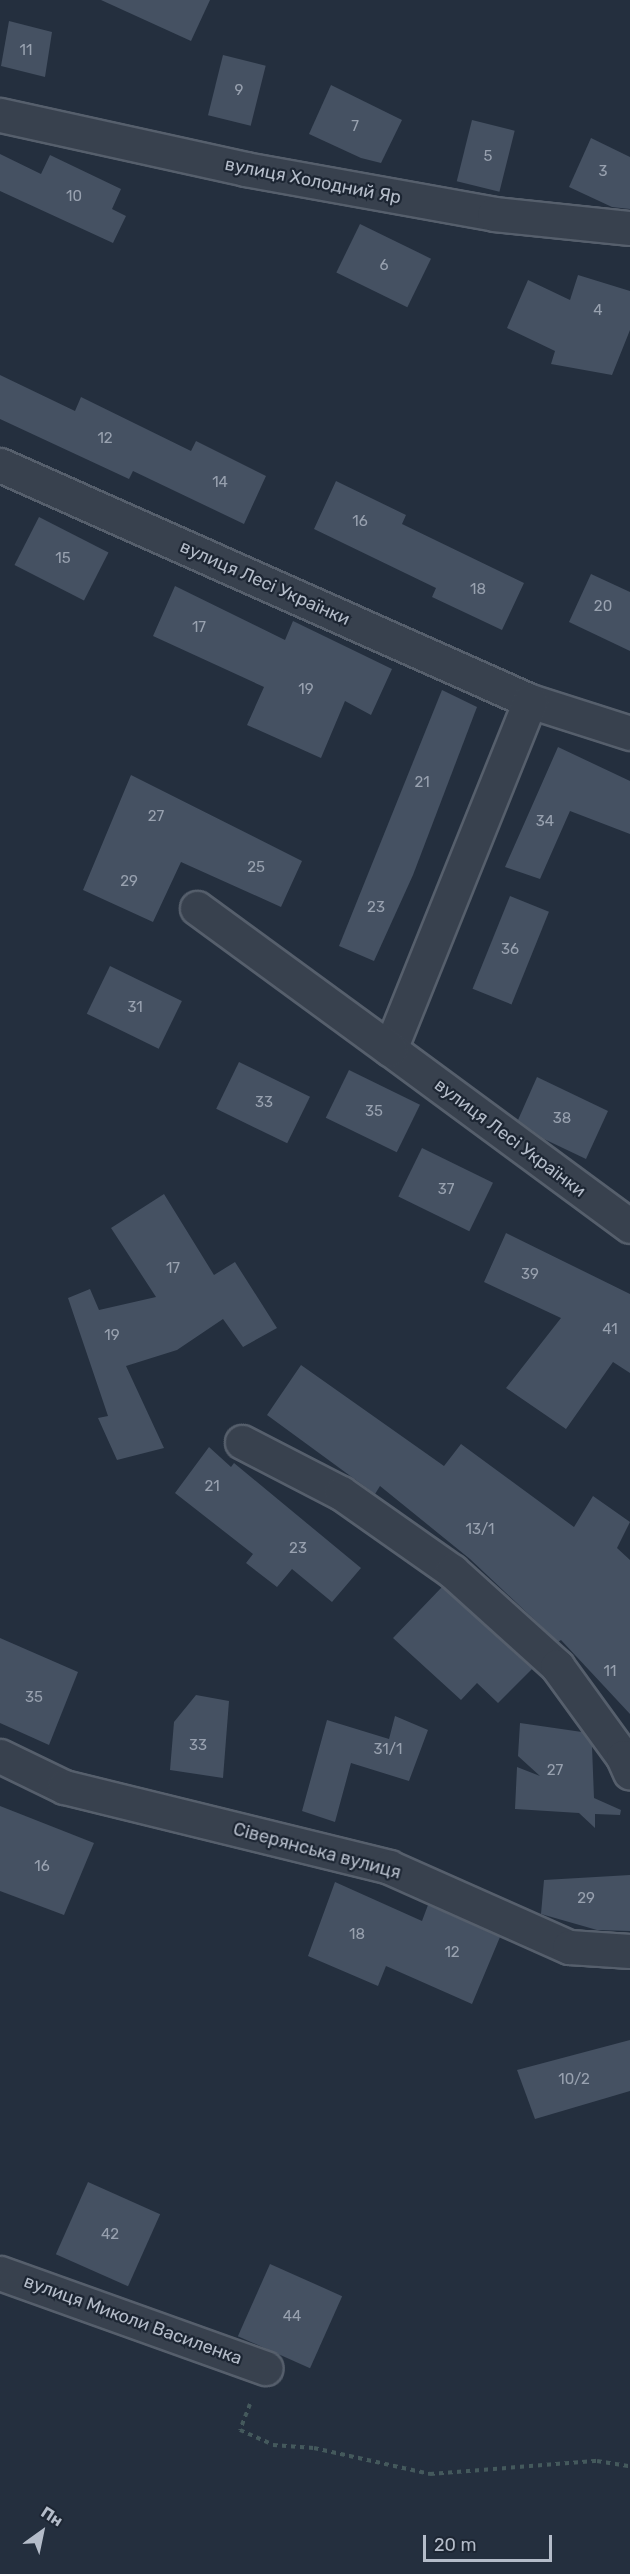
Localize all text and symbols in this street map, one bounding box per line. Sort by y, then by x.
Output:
house number: 11 [20,42,32,60]
house number: 9 [235,82,243,100]
house number: 7 [351,118,359,136]
house number: 5 [484,148,492,166]
street label: вулиця Холодний Яр [223,153,403,209]
house number: 3 [598,163,608,181]
house number: 10 [66,188,82,206]
house number: 6 [379,257,389,275]
house number: 4 [593,302,603,320]
house number: 12 [97,430,113,448]
house number: 14 [212,474,228,492]
house number: 16 [352,513,368,531]
street label: вулиця Лесі Українки [177,536,353,630]
house number: 15 [55,550,71,568]
house number: 18 [470,581,486,599]
house number: 20 [594,598,612,616]
house number: 17 [192,619,206,637]
house number: 19 [298,681,314,699]
house number: 21 [414,774,430,792]
house number: 27 [148,808,164,826]
house number: 34 [536,813,554,831]
house number: 25 [247,859,265,877]
house number: 29 [120,873,138,891]
house number: 23 [367,899,385,917]
house number: 36 [501,941,519,959]
house number: 31 [127,999,143,1017]
street label: вулиця Лесі Українки [430,1074,590,1202]
house number: 33 [255,1094,273,1112]
house number: 35 [365,1103,383,1121]
house number: 38 [553,1110,571,1128]
house number: 37 [438,1181,454,1199]
house number: 17 [166,1260,180,1278]
house number: 39 [521,1266,539,1284]
house number: 41 [602,1321,618,1339]
house number: 19 [104,1327,120,1345]
house number: 21 [204,1478,220,1496]
house number: 13/1 [466,1521,494,1539]
house number: 23 [289,1540,307,1558]
house number: 11 [604,1663,616,1681]
house number: 35 [25,1689,43,1707]
house number: 33 [189,1737,207,1755]
house number: 31/1 [374,1741,402,1759]
house number: 27 [547,1762,563,1780]
street label: Сіверянська вулиця [231,1818,403,1884]
house number: 16 [34,1858,50,1876]
house number: 29 [577,1890,595,1908]
house number: 18 [349,1926,365,1944]
house number: 12 [444,1944,460,1962]
house number: 10/2 [558,2071,590,2089]
house number: 42 [101,2226,119,2244]
street label: вулиця Миколи Василенка [21,2270,245,2370]
house number: 44 [283,2308,301,2326]
north arrow [12,2502,72,2562]
text: Пн [38,2502,67,2530]
scale bar [426,2523,555,2561]
text: 20 m [434,2534,476,2556]

